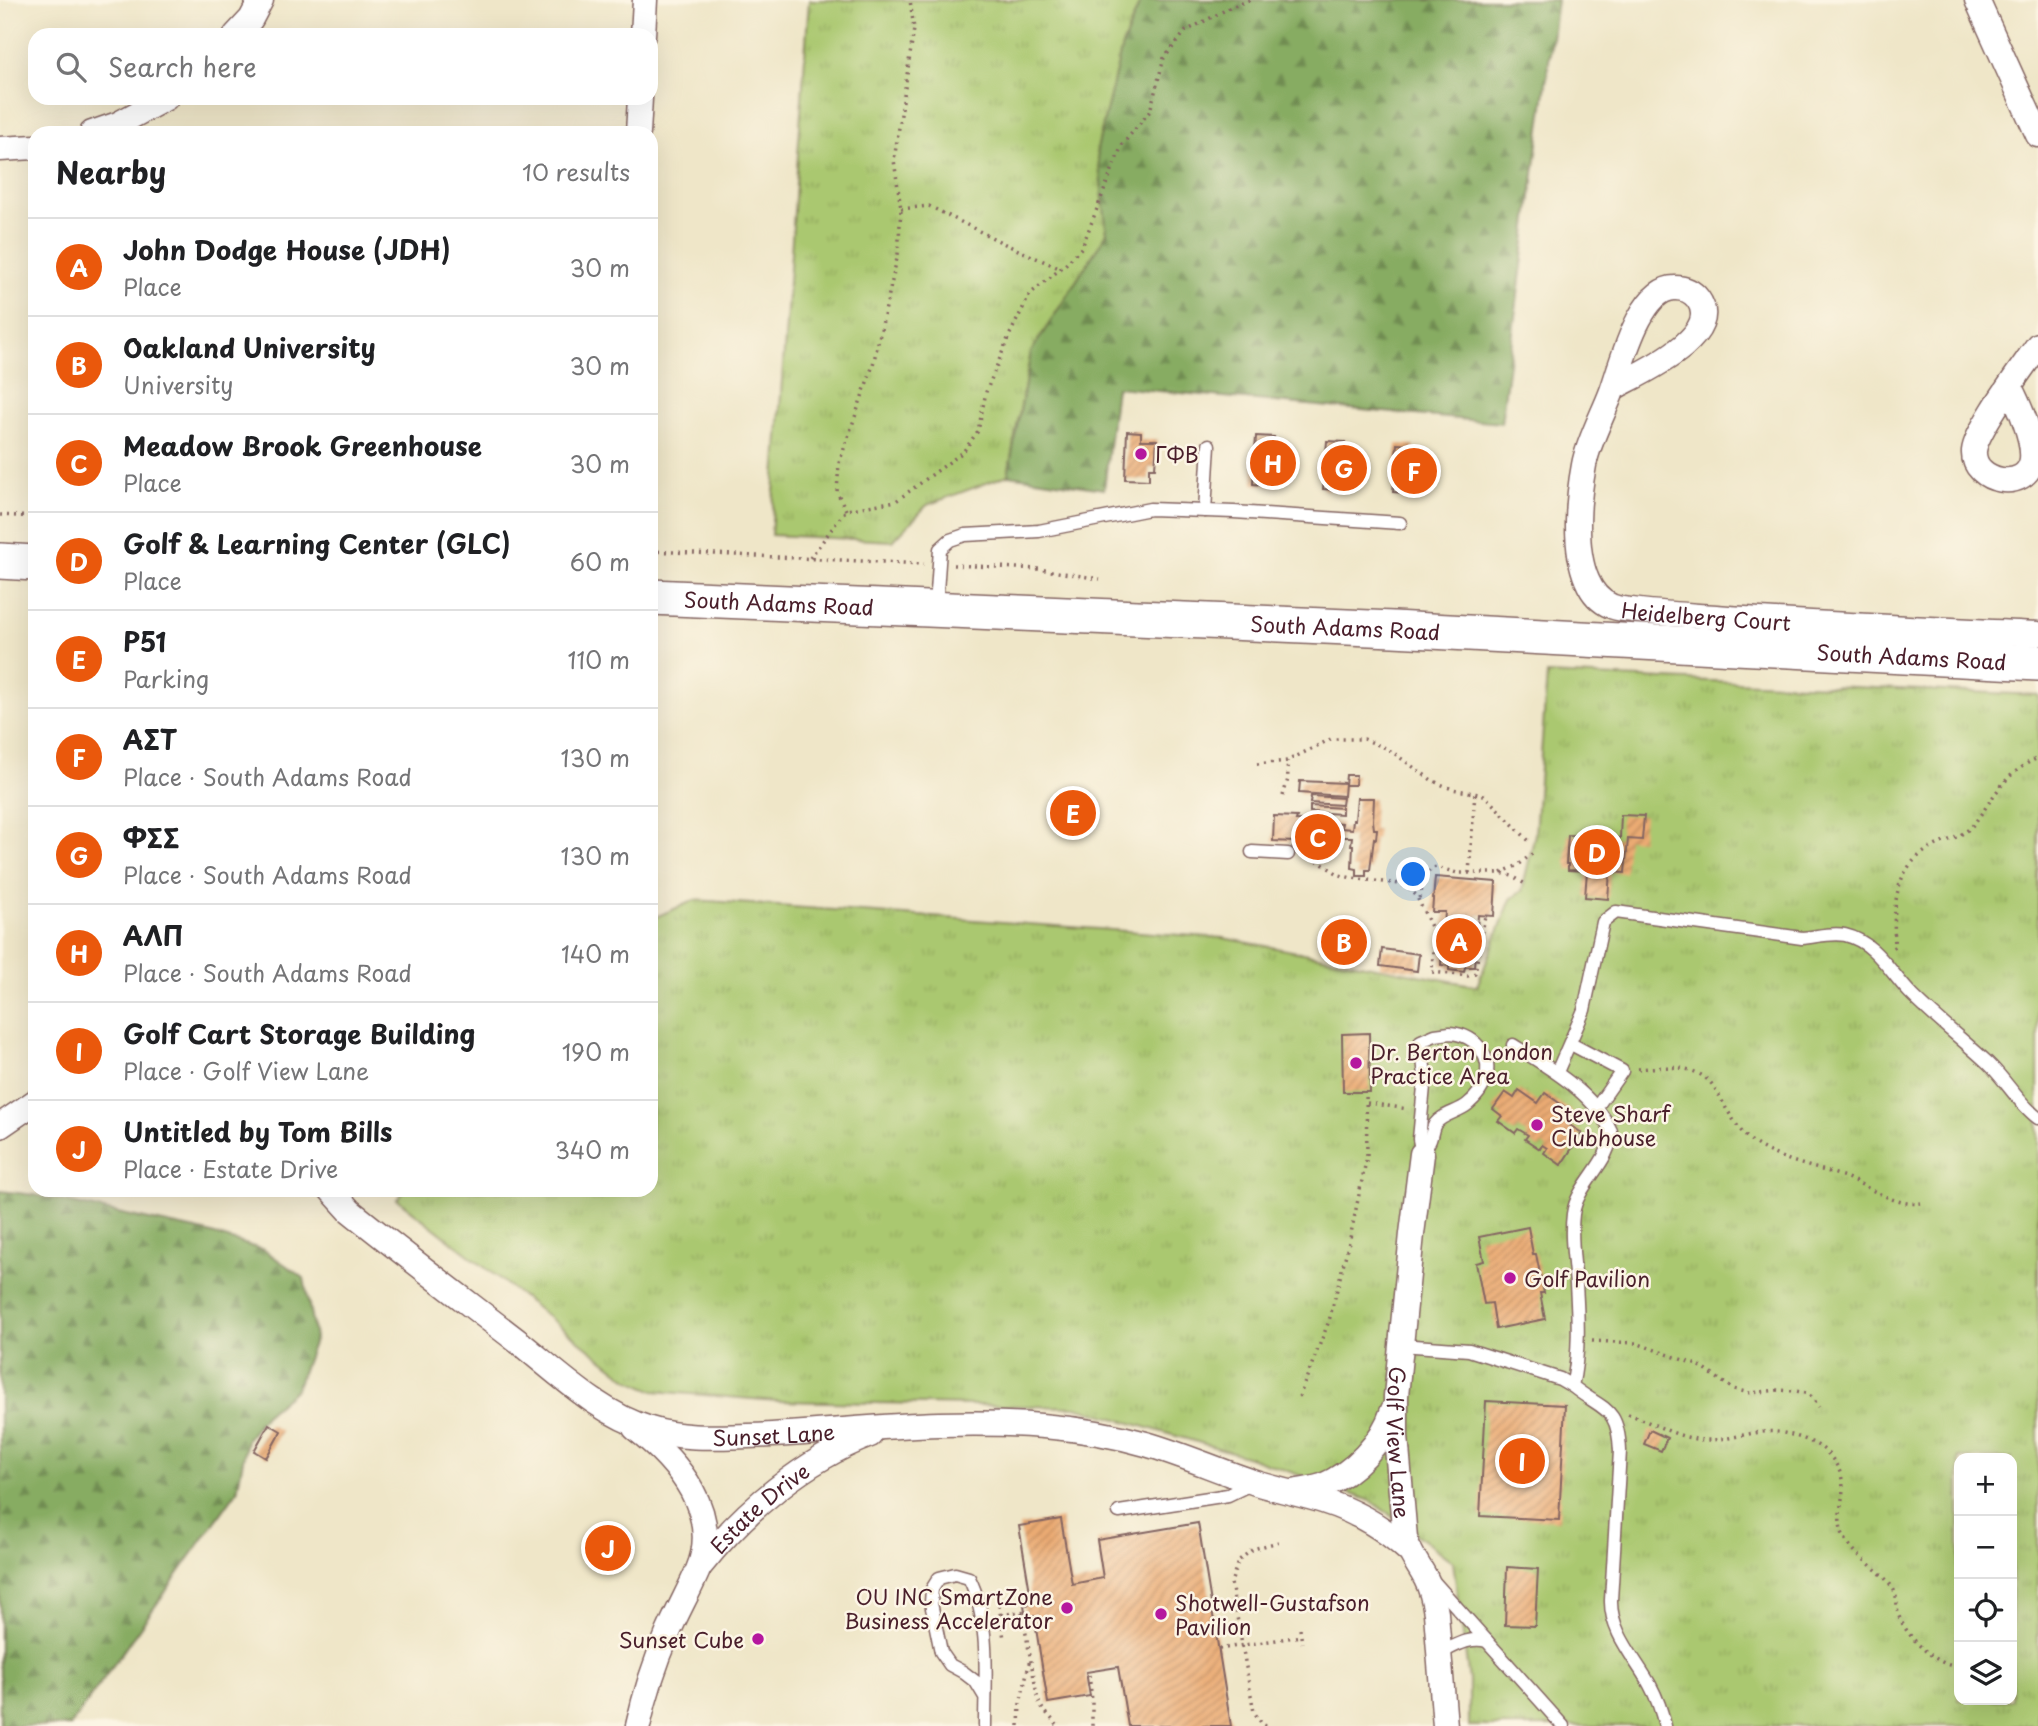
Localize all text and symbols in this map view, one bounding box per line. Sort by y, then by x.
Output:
search box [28,28,658,105]
text: Search here [108,47,257,86]
icon: search [52,48,90,86]
text: Nearby [56,149,166,194]
text: 10 results [522,154,630,189]
text: John Dodge House (JDH) [123,230,451,269]
text: A [70,250,88,285]
text: 30 m [569,250,630,285]
text: Place [123,269,182,304]
text: Oakland University [123,328,376,367]
text: B [71,348,87,383]
text: 30 m [569,348,630,383]
text: University [123,367,233,402]
text: Meadow Brook Greenhouse [123,426,482,465]
pin: H [1250,437,1296,489]
place label: ΓΦB [1155,438,1199,470]
pin: G [1321,442,1367,494]
pin: F [1391,445,1437,497]
text: C [70,446,88,481]
text: 30 m [569,446,630,481]
marker: ΓΦB [1133,446,1149,462]
text: Place [123,465,182,500]
text: Golf & Learning Center (GLC) [123,524,511,563]
text: D [70,544,88,579]
text: 60 m [570,544,630,579]
text: Place [123,563,182,598]
street label: South Adams Road [683,582,874,623]
street label: Heidelberg Court [1620,593,1792,638]
street label: South Adams Road [1250,607,1441,647]
text: P51 [123,622,166,661]
street label: South Adams Road [1816,635,2007,677]
text: E [72,642,86,677]
text: 110 m [568,642,630,677]
text: Parking [123,661,209,696]
text: AΣΤ [123,720,177,759]
text: F [72,740,86,775]
text: 130 m [560,740,630,775]
text: Place · South Adams Road [123,759,412,794]
pin: E [1050,787,1096,839]
pin: C [1295,811,1341,863]
text: ΦΣΣ [123,818,180,857]
pin: D [1574,826,1620,878]
text: G [70,838,88,873]
text: 130 m [560,838,630,873]
text: Place · South Adams Road [123,857,412,892]
your location [1396,857,1430,891]
pin: A [1436,915,1482,967]
text: AΛΠ [123,916,183,955]
pin: B [1321,916,1367,968]
text: H [70,936,88,971]
text: 140 m [561,936,630,971]
text: Place · South Adams Road [123,955,412,990]
text: Golf Cart Storage Building [123,1014,475,1053]
text: I [75,1034,83,1069]
text: 190 m [562,1034,630,1069]
place label: Dr. Berton London Practice Area [1370,1035,1553,1091]
text: Place · Golf View Lane [123,1053,369,1088]
marker: Dr. Berton London Practice Area [1348,1055,1364,1071]
place label: Steve Sharf Clubhouse [1551,1097,1672,1153]
text: Untitled by Tom Bills [123,1112,393,1151]
marker: Steve Sharf Clubhouse [1529,1117,1545,1133]
text: J [72,1132,86,1167]
text: 340 m [555,1132,630,1167]
text: Place · Estate Drive [123,1151,338,1186]
place label: Golf Pavilion [1524,1262,1650,1294]
marker: Golf Pavilion [1502,1270,1518,1286]
street label: Golf View Lane [1380,1365,1419,1520]
street label: Sunset Lane [712,1415,836,1453]
pin: I [1499,1435,1545,1487]
map controls [1954,1453,2017,1705]
button: + [1954,1453,2017,1516]
street label: Estate Drive [702,1454,815,1560]
button: − [1954,1516,2017,1579]
pin: J [585,1522,631,1574]
button: locate [1954,1579,2017,1642]
place label: OU INC SmartZone Business Accelerator [844,1580,1053,1636]
place label: Shotwell-Gustafson Pavilion [1175,1586,1370,1642]
marker: OU INC SmartZone Business Accelerator [1059,1600,1075,1616]
marker: Shotwell-Gustafson Pavilion [1153,1606,1169,1622]
place label: Sunset Cube [619,1623,744,1655]
marker: Sunset Cube [750,1631,766,1647]
button: layers [1954,1642,2017,1705]

